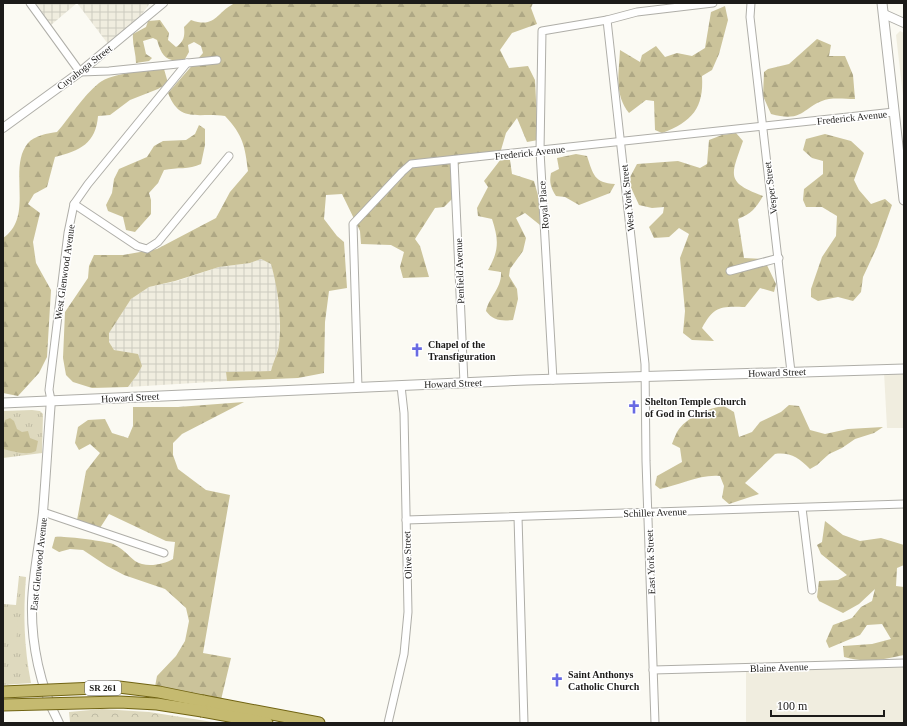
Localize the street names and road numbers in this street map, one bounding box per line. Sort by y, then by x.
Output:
street label: Cuyahoga Street [55,42,114,92]
street label: Frederick Avenue [816,108,888,127]
street label: Frederick Avenue [494,143,566,162]
street label: Vesper Street [762,161,779,215]
street label: West York Street [618,164,636,232]
street label: Royal Place [536,180,551,229]
street label: West Glenwood Avenue [52,223,77,320]
street label: Penfield Avenue [453,237,466,304]
street label: Howard Street [748,366,806,379]
street label: Howard Street [424,377,482,390]
street label: Howard Street [101,390,160,405]
street label: Schiller Avenue [623,506,687,519]
street label: East Glenwood Avenue [28,516,49,611]
street label: East York Street [644,529,657,595]
street label: Olive Street [401,531,414,579]
street label: Blaine Avenue [750,661,809,674]
road number: SR 261 [85,681,121,695]

